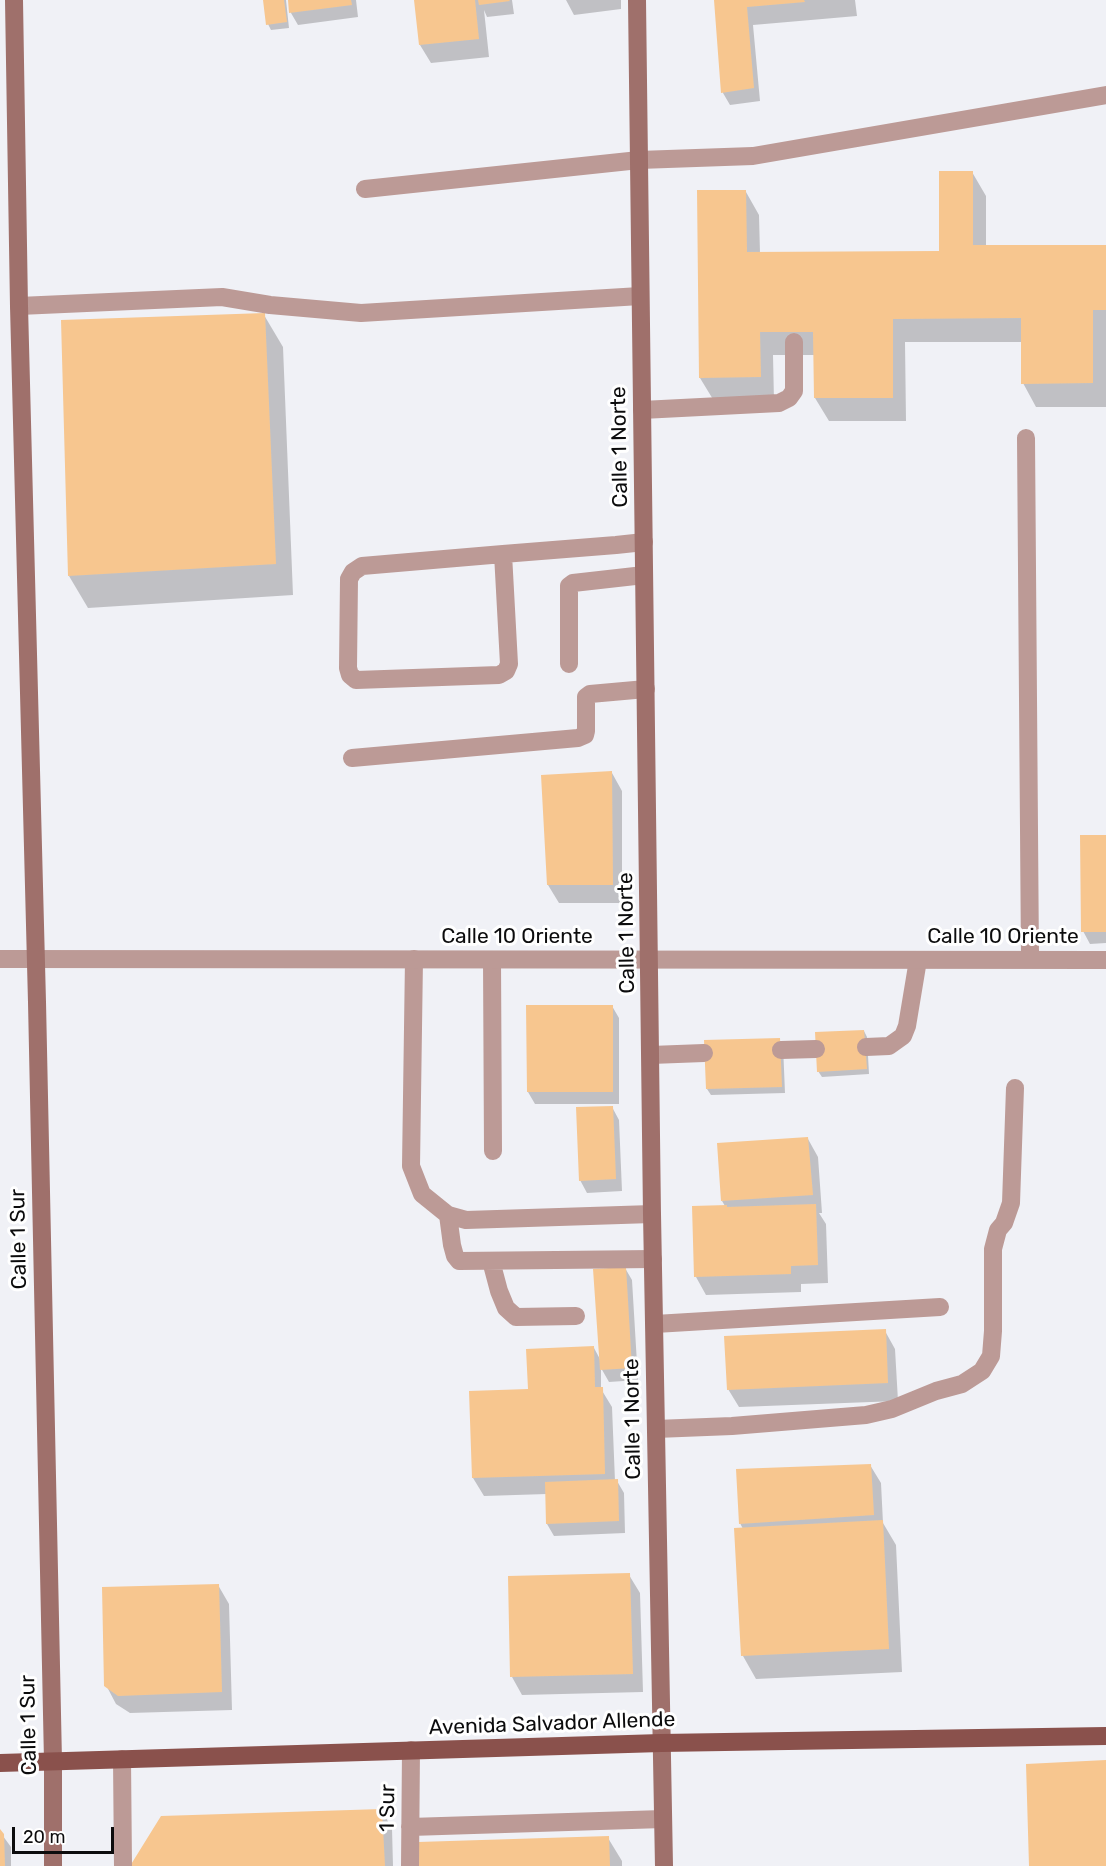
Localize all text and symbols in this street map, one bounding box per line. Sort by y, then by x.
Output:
street label: Calle 1 Norte [606,386,634,508]
street label: Calle 1 Norte [613,872,641,994]
street label: Calle 10 Oriente [441,924,593,950]
street label: Calle 10 Oriente [927,924,1079,950]
street label: Calle 1 Sur [6,1189,32,1289]
street label: Calle 1 Norte [619,1358,647,1480]
street label: Calle 1 Sur [16,1675,42,1775]
street label: Avenida Salvador Allende [428,1707,676,1741]
street label: 1 Sur [375,1784,401,1832]
scale bar [15,1815,117,1853]
text: 20 m [23,1826,65,1848]

